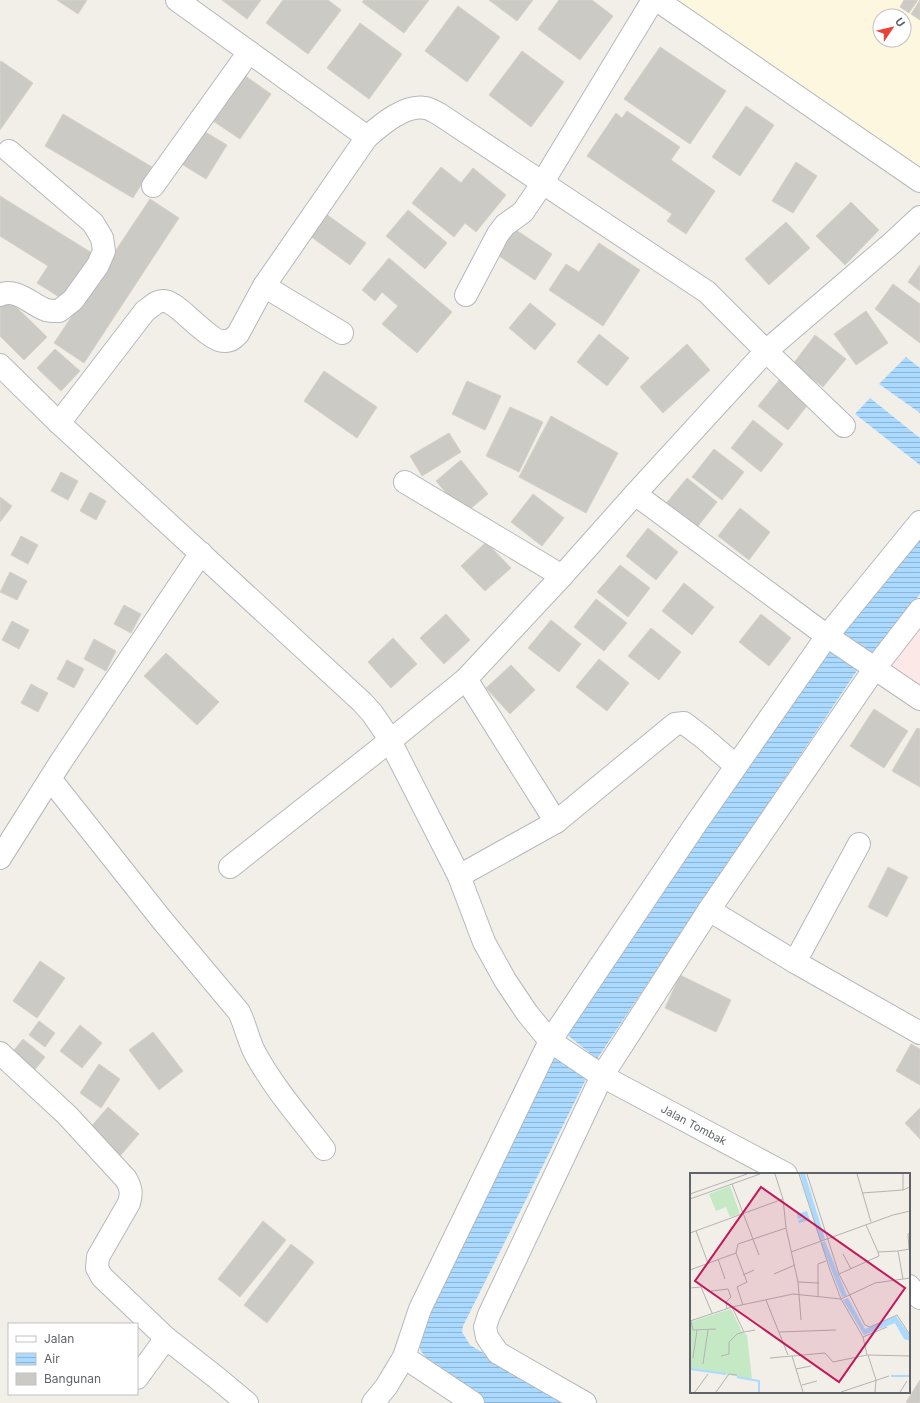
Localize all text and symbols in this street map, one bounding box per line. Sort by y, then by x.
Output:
north arrow [872,8,912,48]
text: U [892,15,908,30]
street label: Jalan Tombak [659,1102,729,1148]
inset map [690,1173,910,1393]
legend [8,1323,138,1395]
text: Jalan [44,1331,74,1346]
text: Air [44,1351,60,1366]
text: Bangunan [44,1371,101,1386]

